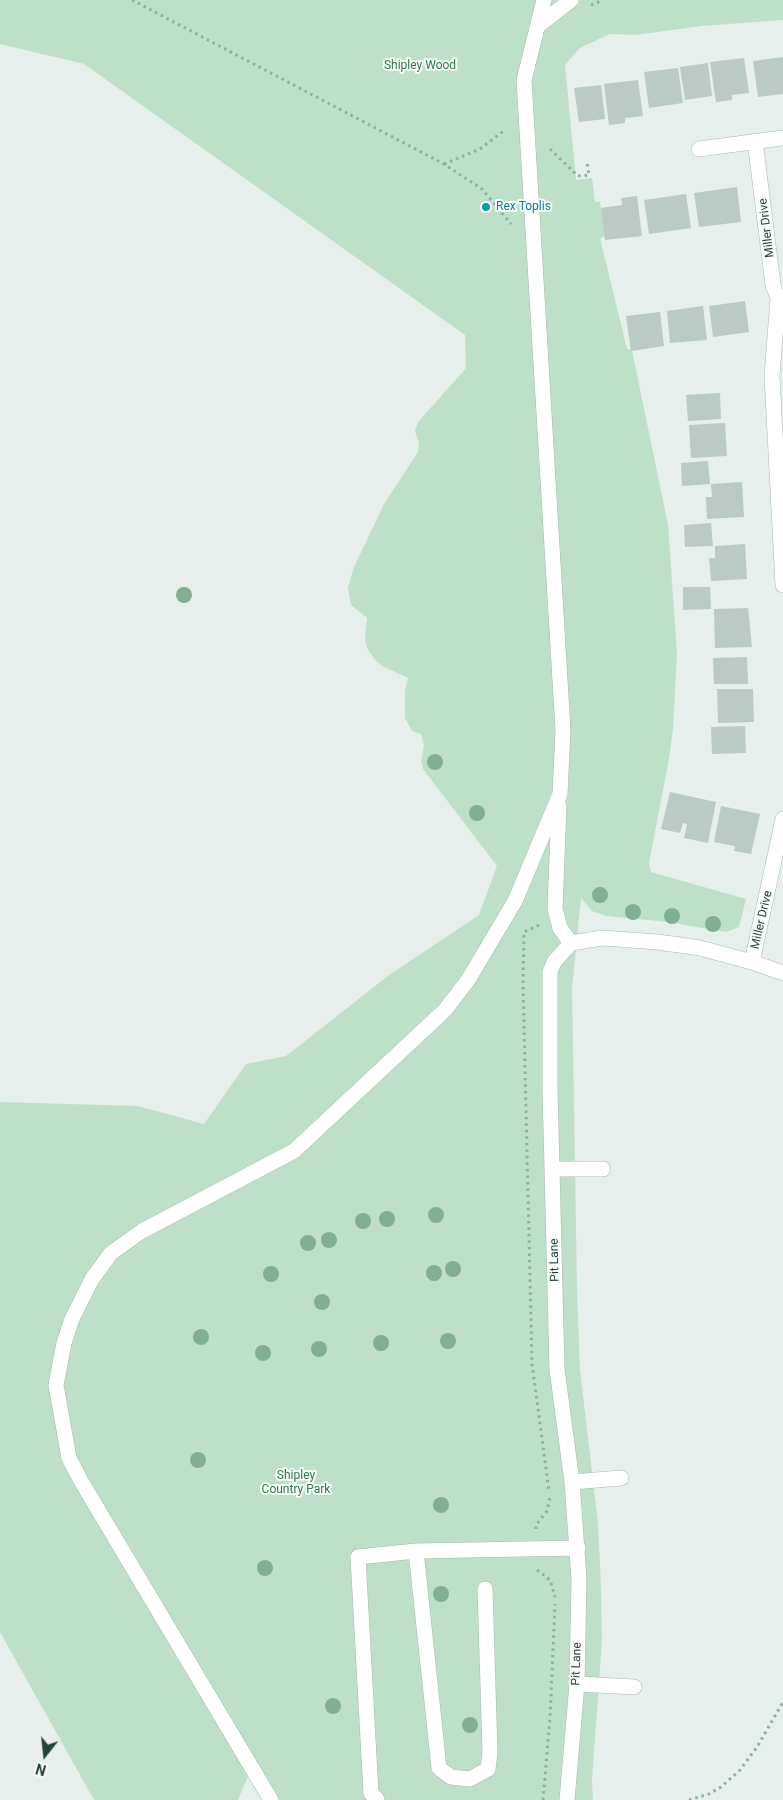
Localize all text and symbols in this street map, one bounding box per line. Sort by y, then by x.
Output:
park label: Shipley Wood [384,59,456,73]
street label: Miller Drive [756,198,778,258]
place label: Rex Toplis [496,200,551,214]
marker: Rex Toplis [480,201,492,213]
street label: Miller Drive [748,889,776,951]
street label: Pit Lane [547,1238,563,1282]
park label: Shipley Country Park [262,1469,330,1497]
street label: Pit Lane [569,1642,585,1686]
north arrow [20,1730,70,1780]
text: N [34,1760,48,1778]

